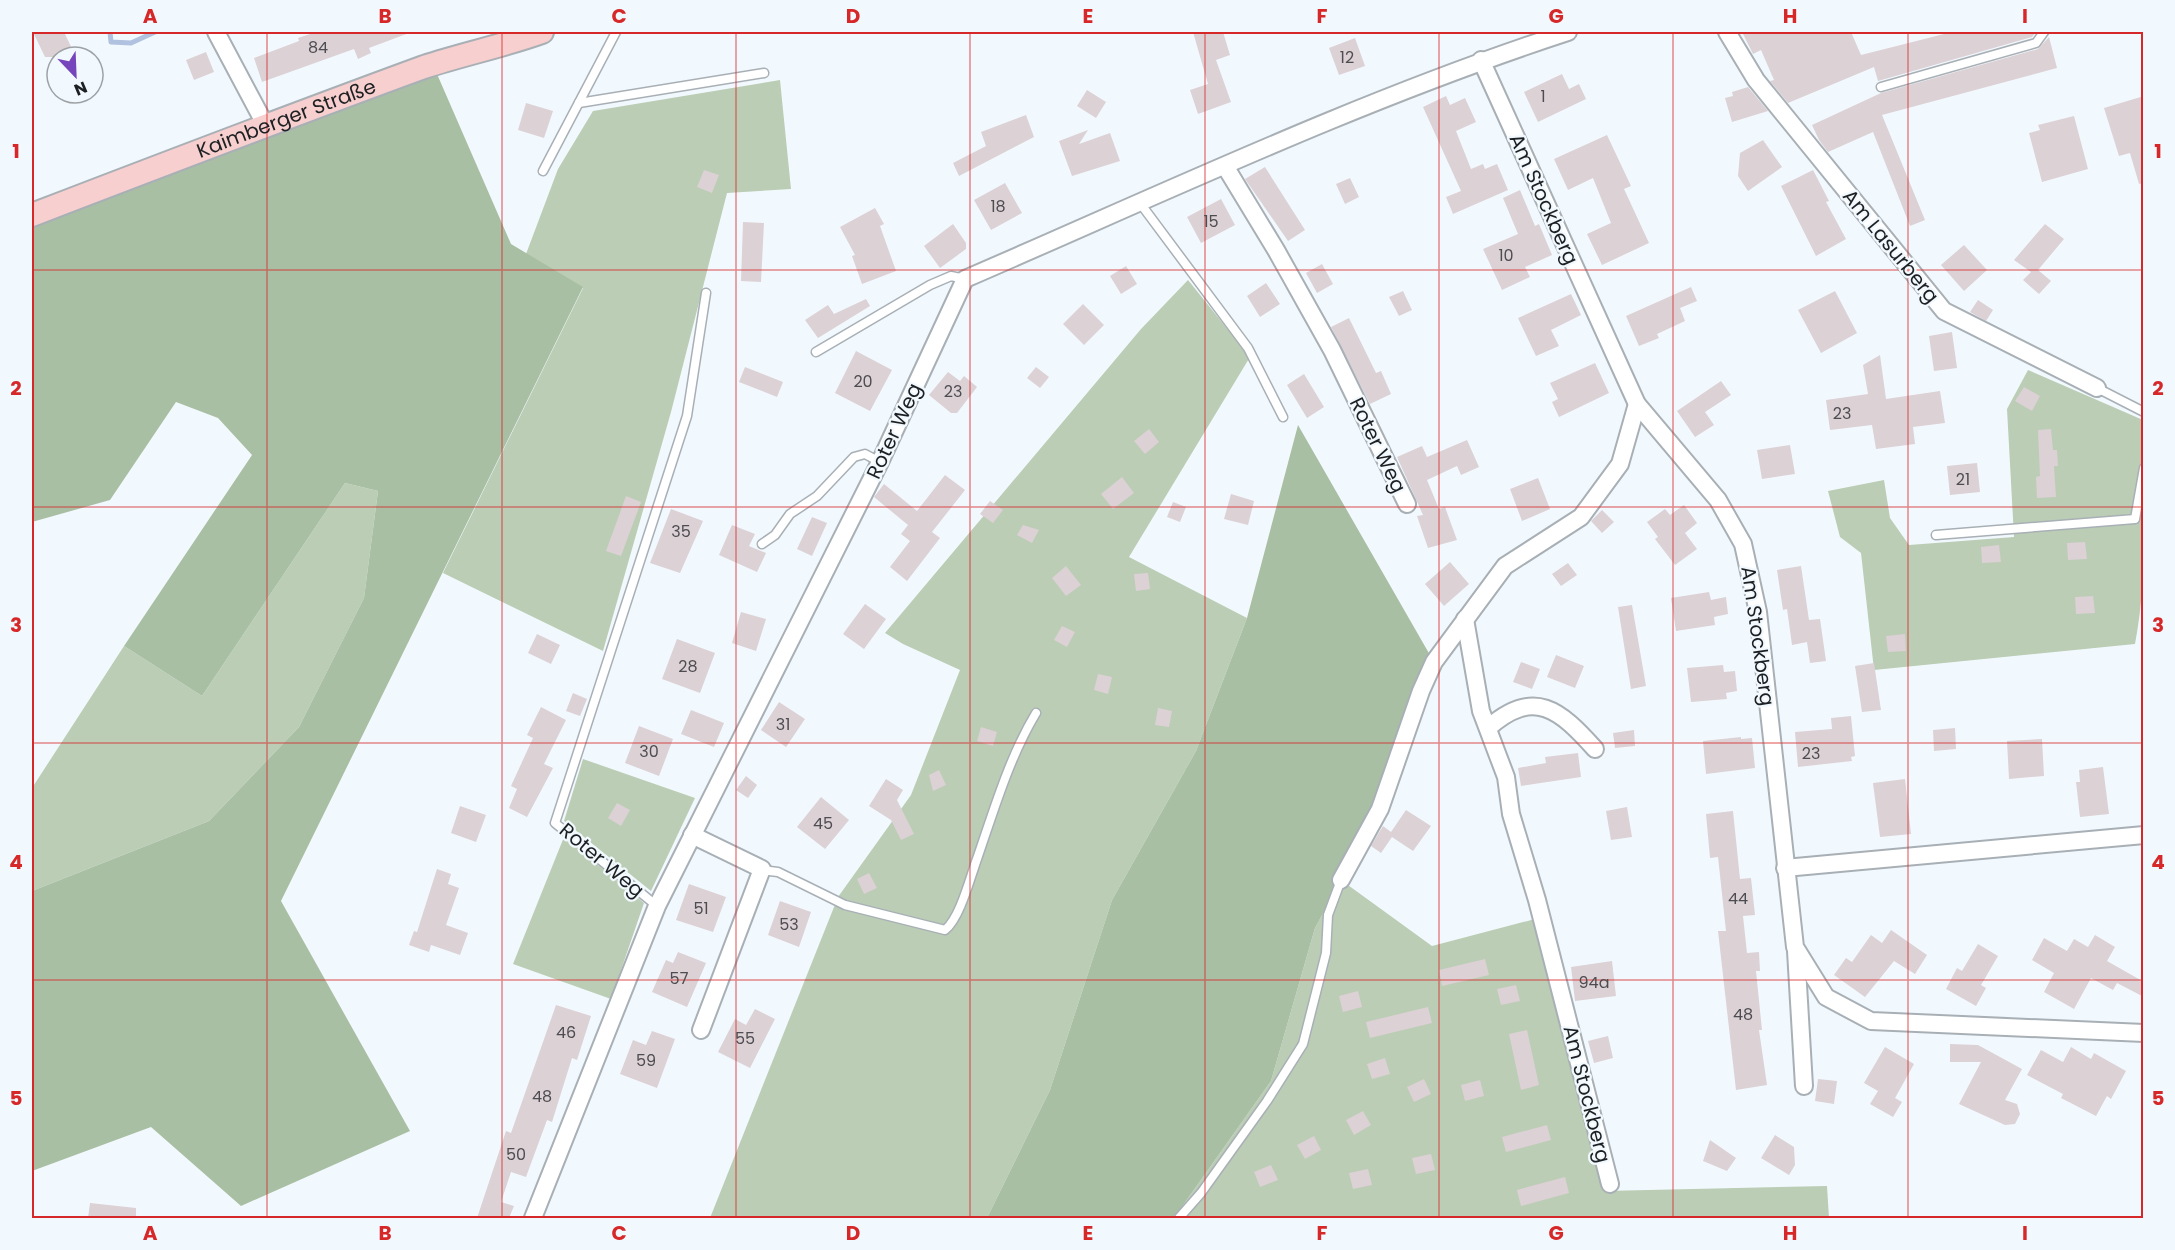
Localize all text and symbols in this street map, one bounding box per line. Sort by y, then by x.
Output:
text: A [143,2,158,30]
text: B [378,2,392,30]
text: C [611,2,627,30]
text: D [846,2,860,30]
text: E [1083,2,1093,30]
text: F [1317,2,1328,30]
text: G [1548,2,1564,30]
text: H [1783,2,1797,30]
text: I [2022,2,2028,30]
house number: 84 [308,36,328,59]
north arrow [45,45,105,105]
house number: 12 [1340,46,1354,69]
street label: Kaimberger Straße [193,72,380,165]
text: N [71,75,91,101]
house number: 1 [1540,85,1546,108]
street label: Am Stockberg [1503,129,1585,269]
text: 1 [12,137,20,165]
text: 1 [2154,137,2162,165]
street label: Am Lasurberg [1836,183,1946,309]
house number: 18 [990,195,1006,218]
house number: 15 [1203,210,1219,233]
house number: 10 [1498,244,1514,267]
house number: 20 [853,370,873,393]
text: 2 [10,374,22,402]
text: 2 [2152,374,2164,402]
street label: Roter Weg [860,378,928,484]
house number: 23 [944,380,962,403]
street label: Roter Weg [1343,393,1413,497]
house number: 23 [1833,402,1851,425]
house number: 21 [1956,468,1970,491]
house number: 35 [671,520,691,543]
street label: Am Stockberg [1734,564,1782,708]
text: 3 [10,611,22,639]
text: 3 [2152,611,2164,639]
house number: 28 [678,655,698,678]
house number: 31 [776,713,790,736]
house number: 30 [639,740,659,763]
house number: 23 [1802,742,1820,765]
house number: 45 [813,812,833,835]
street label: Roter Weg [554,816,650,904]
text: 4 [9,848,23,876]
text: 4 [2151,848,2165,876]
house number: 44 [1728,887,1748,910]
house number: 51 [693,897,709,920]
house number: 53 [779,913,799,936]
house number: 57 [670,967,689,990]
house number: 94a [1579,971,1609,994]
house number: 48 [1733,1003,1753,1026]
house number: 46 [556,1021,576,1044]
street label: Am Stockberg [1556,1022,1618,1166]
house number: 55 [735,1027,755,1050]
house number: 59 [636,1049,656,1072]
text: 5 [10,1084,23,1112]
text: 5 [2152,1084,2165,1112]
house number: 48 [532,1085,552,1108]
house number: 50 [506,1143,526,1166]
text: A [143,1219,158,1247]
text: B [378,1219,392,1247]
text: C [611,1219,627,1247]
text: D [846,1219,860,1247]
text: E [1083,1219,1093,1247]
text: F [1317,1219,1328,1247]
text: G [1548,1219,1564,1247]
text: H [1783,1219,1797,1247]
text: I [2022,1219,2028,1247]

